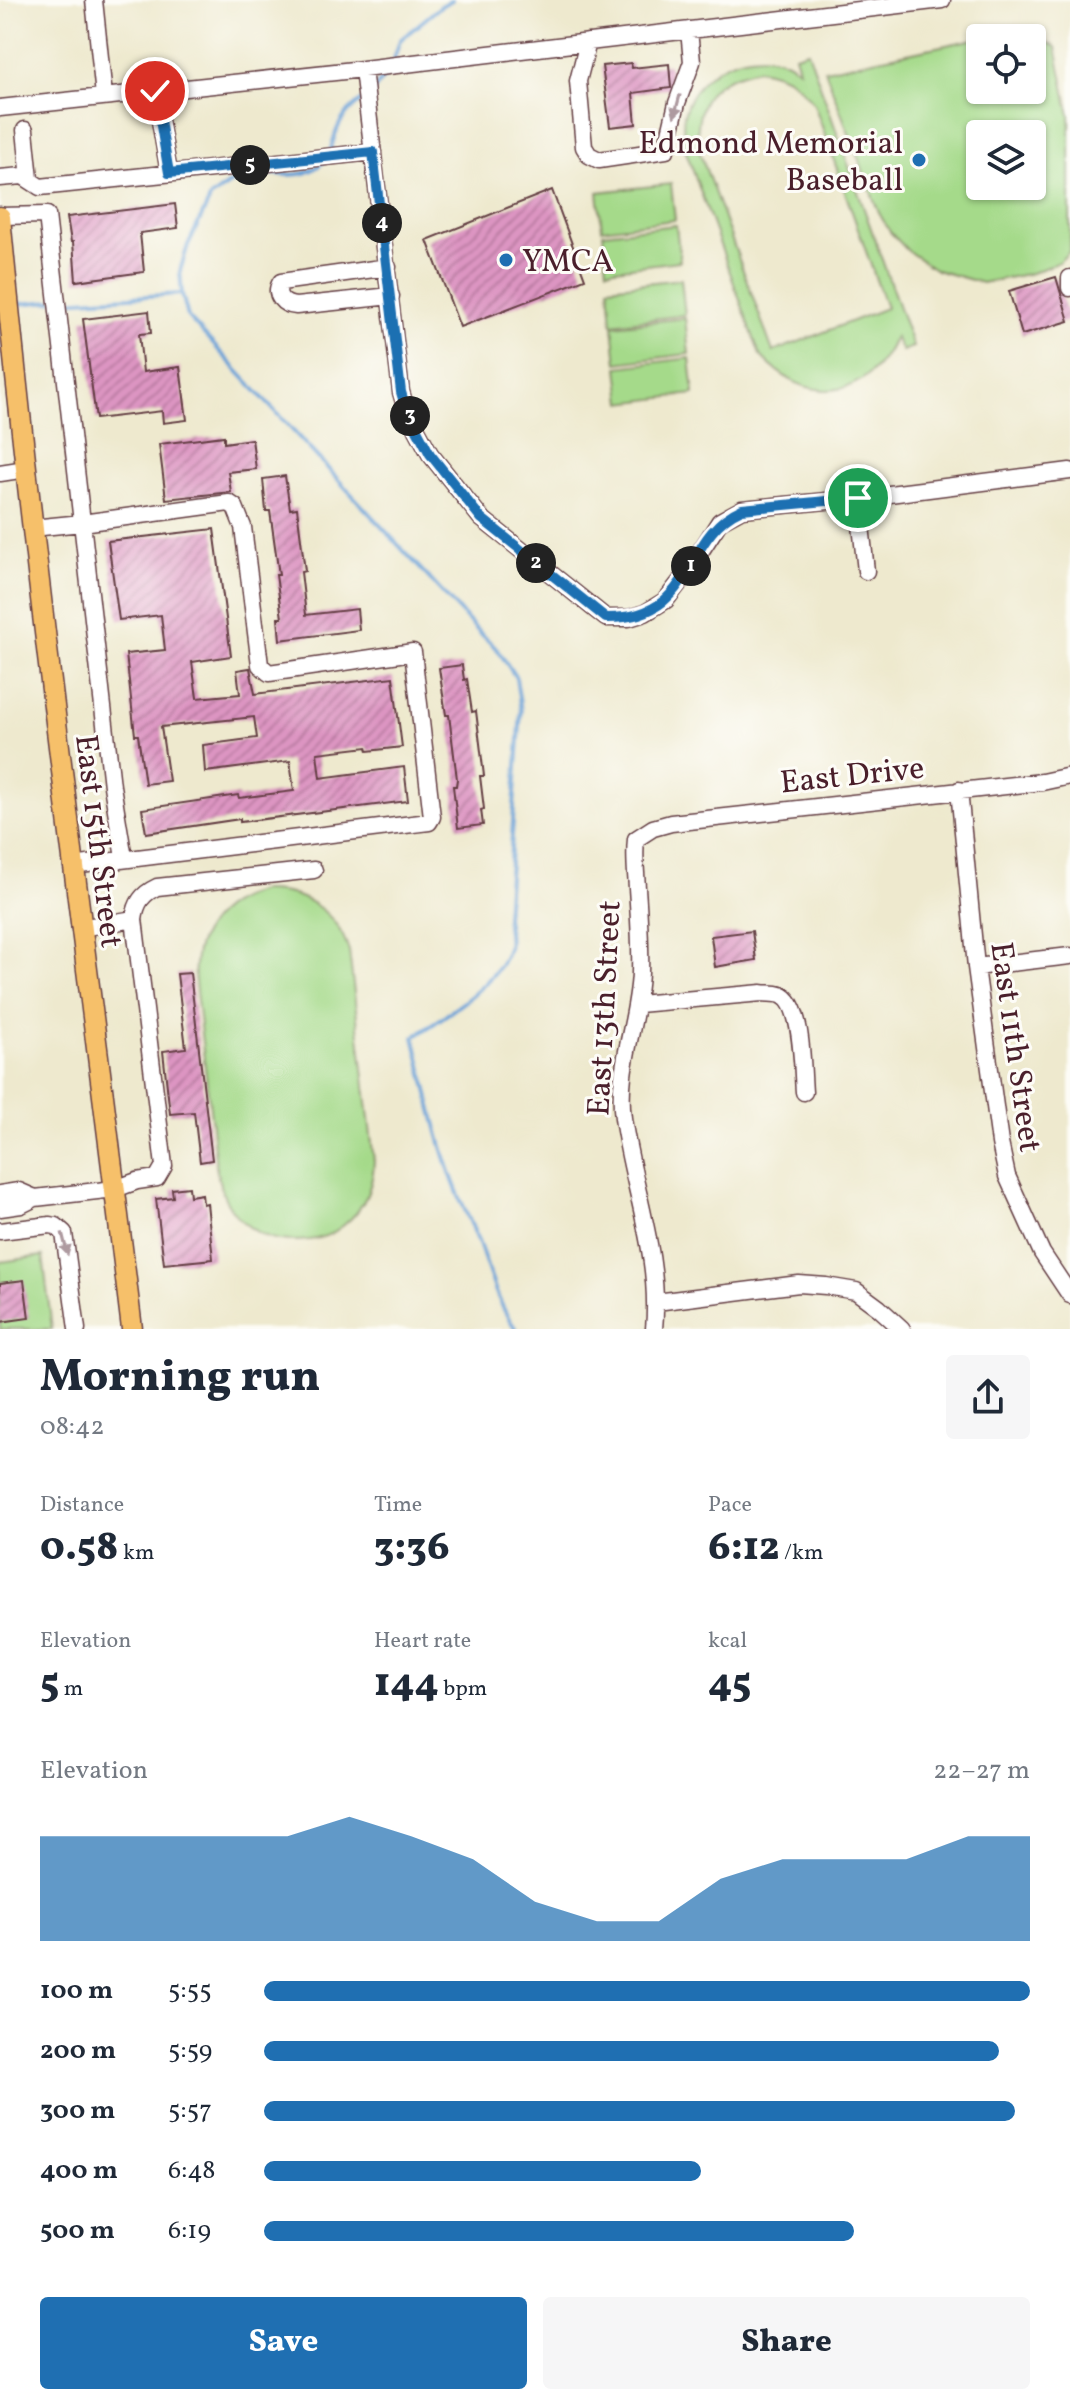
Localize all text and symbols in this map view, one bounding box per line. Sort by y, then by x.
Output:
map controls [966,24,1046,200]
button: locate [966,24,1046,104]
pin [121,57,189,125]
icon: check [133,69,177,113]
one-way arrow [671,93,683,118]
button: layers [966,120,1046,200]
place label: Edmond Memorial Baseball [639,123,903,204]
pin: 5 [230,145,270,185]
text: 5 [245,149,255,180]
marker: Edmond Memorial Baseball [910,151,928,169]
pin: 4 [362,203,402,243]
text: 4 [375,207,389,238]
place label: YMCA [522,241,614,285]
marker: YMCA [497,251,515,269]
pin: 3 [390,396,430,436]
text: 3 [404,400,416,431]
pin [824,464,892,532]
icon: arrive [836,476,880,520]
pin: 2 [516,543,556,583]
pin: 1 [671,546,711,586]
text: 2 [530,547,542,578]
text: 1 [687,550,695,581]
street label: East 15th Street [62,732,132,951]
street label: East Drive [778,748,927,806]
street label: East 13th Street [578,899,634,1117]
street label: East 11th Street [977,939,1051,1155]
one-way arrow [59,1231,72,1256]
text: Morning run [40,1348,320,1409]
button: share [946,1355,1030,1439]
text: 08:42 [40,1409,104,1445]
text: Distance [40,1490,124,1521]
text: Time [374,1490,422,1521]
text: Pace [708,1490,752,1521]
text: 0.58 [40,1521,119,1577]
text: 3:36 [374,1521,450,1577]
text: 6:12 [708,1521,780,1577]
text: km [119,1538,154,1569]
text: /km [780,1538,824,1569]
text: Elevation [40,1626,131,1657]
text: Heart rate [374,1626,471,1657]
text: kcal [708,1626,747,1657]
text: 5 [40,1657,59,1713]
text: 144 [374,1657,439,1713]
text: 45 [708,1657,751,1713]
text: m [59,1674,83,1705]
text: bpm [439,1674,487,1705]
text: Elevation [40,1753,148,1789]
text: 22–27 m [933,1753,1030,1789]
text: 100 m [40,1973,113,2009]
text: 5:55 [168,1973,212,2009]
text: 200 m [40,2033,116,2069]
text: 5:59 [168,2033,212,2069]
text: 300 m [40,2093,116,2129]
text: 5:57 [168,2093,212,2129]
text: 400 m [40,2153,118,2189]
text: 6:48 [168,2153,216,2189]
text: 500 m [40,2213,115,2249]
text: 6:19 [168,2213,211,2249]
button: Save [40,2297,527,2389]
button: Share [543,2297,1030,2389]

